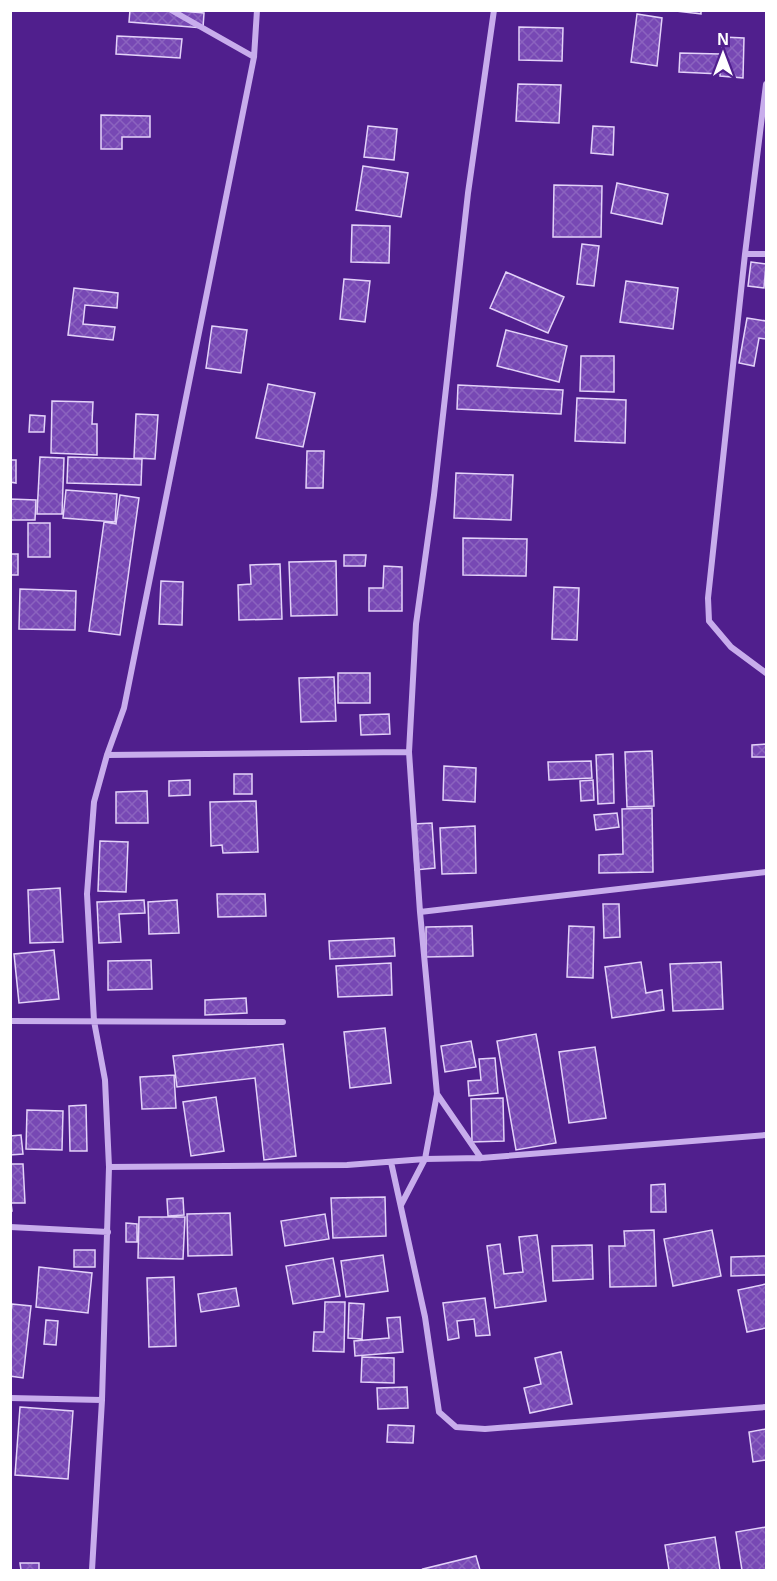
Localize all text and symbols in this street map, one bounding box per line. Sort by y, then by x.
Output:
north arrow [693,24,753,84]
text: N [717,31,729,48]

